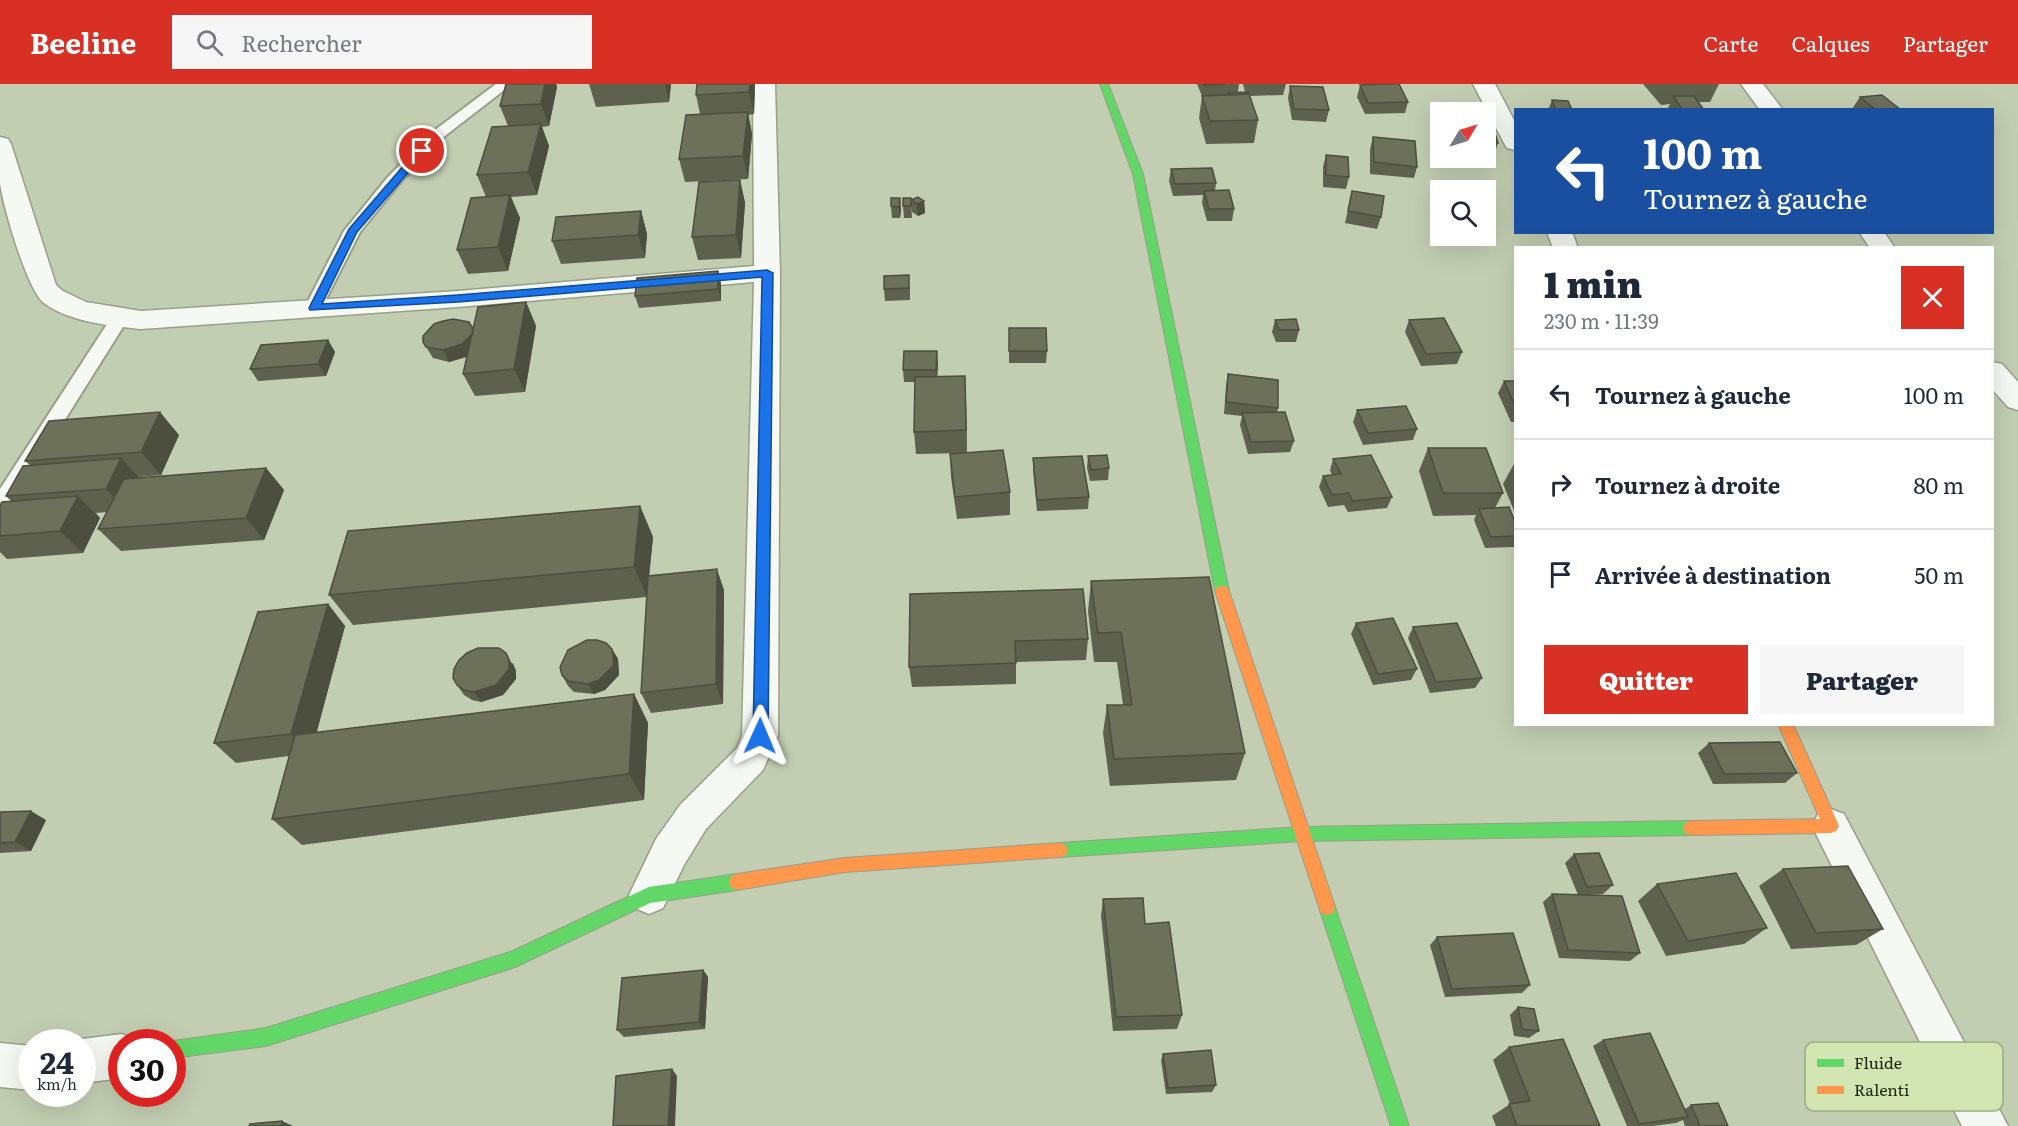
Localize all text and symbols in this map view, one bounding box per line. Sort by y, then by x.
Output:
search box [172,15,592,69]
text: Beeline [30,21,136,63]
icon: search [193,26,226,59]
text: Rechercher [241,26,362,59]
text: Carte [1704,27,1758,58]
text: Calques [1791,27,1870,58]
text: Partager [1903,27,1988,58]
north arrow [1430,102,1496,168]
map controls [1430,102,1496,246]
text: 100 m [1643,120,1762,182]
pin [396,125,447,176]
icon: left [1544,132,1622,210]
icon: arrive [405,134,438,167]
text: Tournez à gauche [1643,177,1867,217]
button: search [1430,180,1496,246]
text: 1 min [1544,256,1642,309]
button: close [1901,266,1964,329]
text: 230 m · 11:39 [1544,305,1659,335]
icon: left [1544,378,1577,411]
text: Tournez à gauche [1595,378,1791,411]
text: 100 m [1904,378,1964,411]
icon: right [1544,468,1577,501]
text: Tournez à droite [1595,468,1780,501]
text: 80 m [1913,468,1964,501]
icon: arrive [1544,558,1577,591]
text: Arrivée à destination [1595,558,1831,591]
text: 50 m [1914,558,1964,591]
button: Quitter [1544,645,1748,714]
button: Partager [1760,645,1964,714]
position arrow [728,704,792,768]
speed limit sign: 30 [108,1029,186,1107]
text: 24 [40,1039,74,1083]
legend [1805,1042,2003,1111]
text: Fluide [1854,1050,1902,1074]
text: km/h [37,1072,77,1095]
text: Ralenti [1854,1077,1909,1101]

